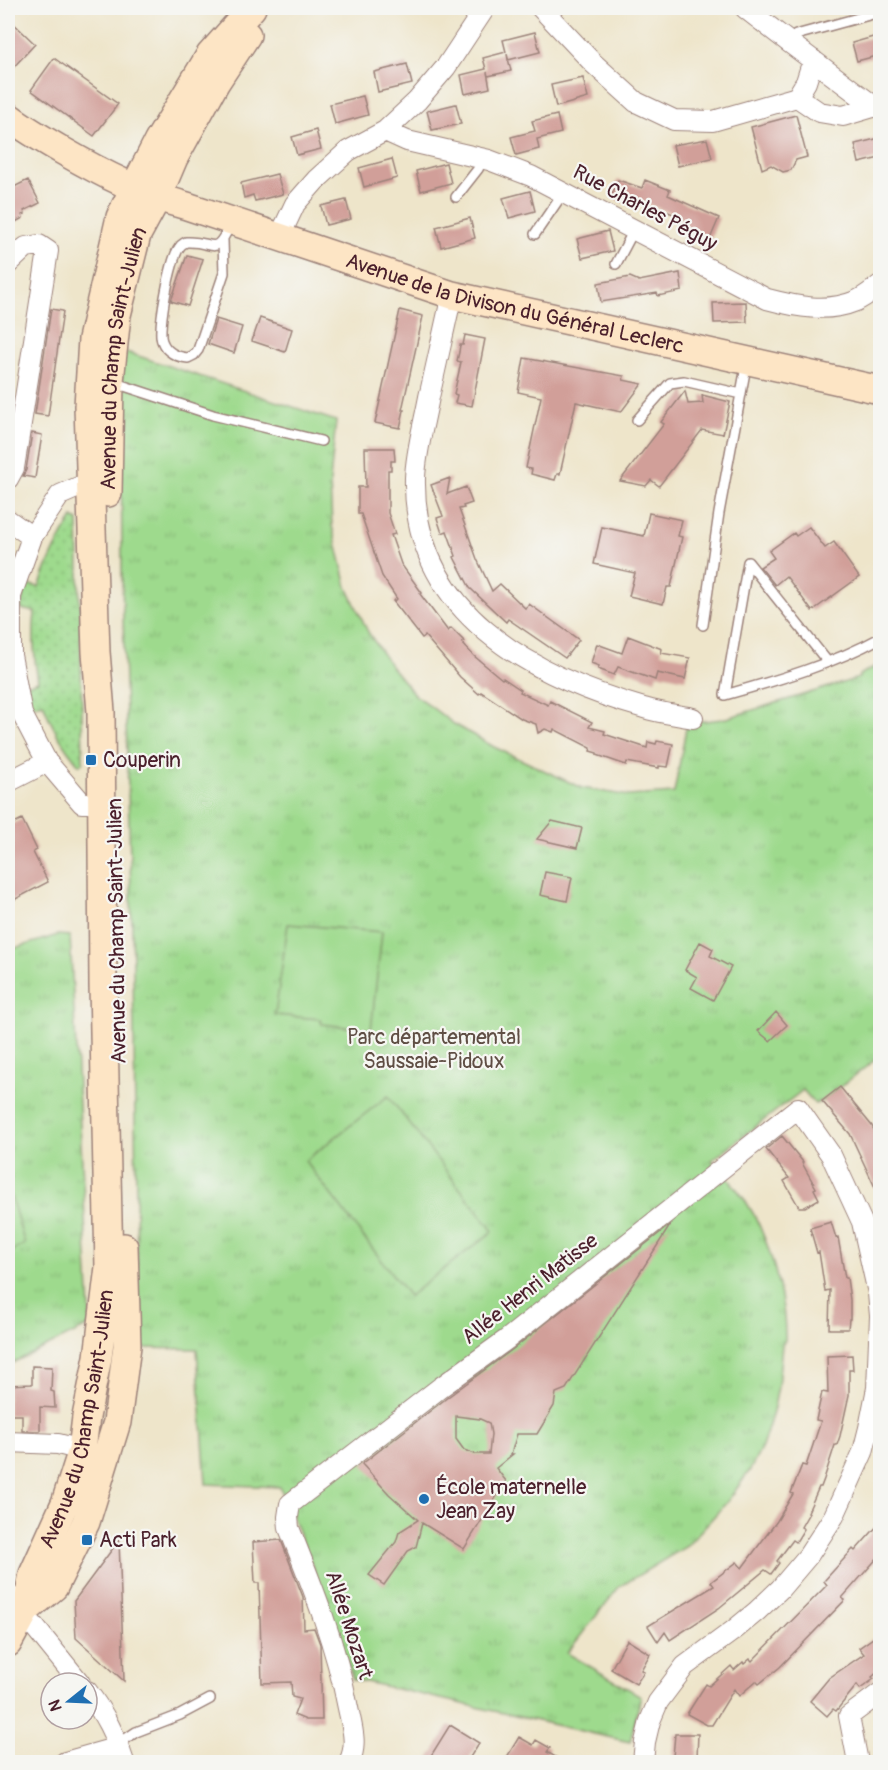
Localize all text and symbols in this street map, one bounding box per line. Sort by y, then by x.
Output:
street label: Rue Charles Péguy [568,159,722,257]
street label: Avenue du Champ Saint-Julien [95,221,153,490]
street label: Avenue de la Divison du Général Leclerc [342,247,687,360]
place label: Couperin [103,747,181,774]
marker: Couperin [84,753,98,767]
street label: Avenue du Champ Saint-Julien [101,798,133,1064]
park label: Parc départemental Saussaie-Pidoux [347,1024,521,1075]
street label: Allée Henri Matisse [457,1227,604,1351]
street label: Avenue du Champ Saint-Julien [33,1288,120,1553]
place label: École maternelle Jean Zay [436,1474,587,1525]
marker: École maternelle Jean Zay [417,1492,431,1506]
place label: Acti Park [99,1527,177,1554]
marker: Acti Park [80,1533,94,1547]
street label: Allée Mozart [319,1567,379,1683]
north arrow [39,1671,99,1731]
text: N [44,1697,67,1714]

